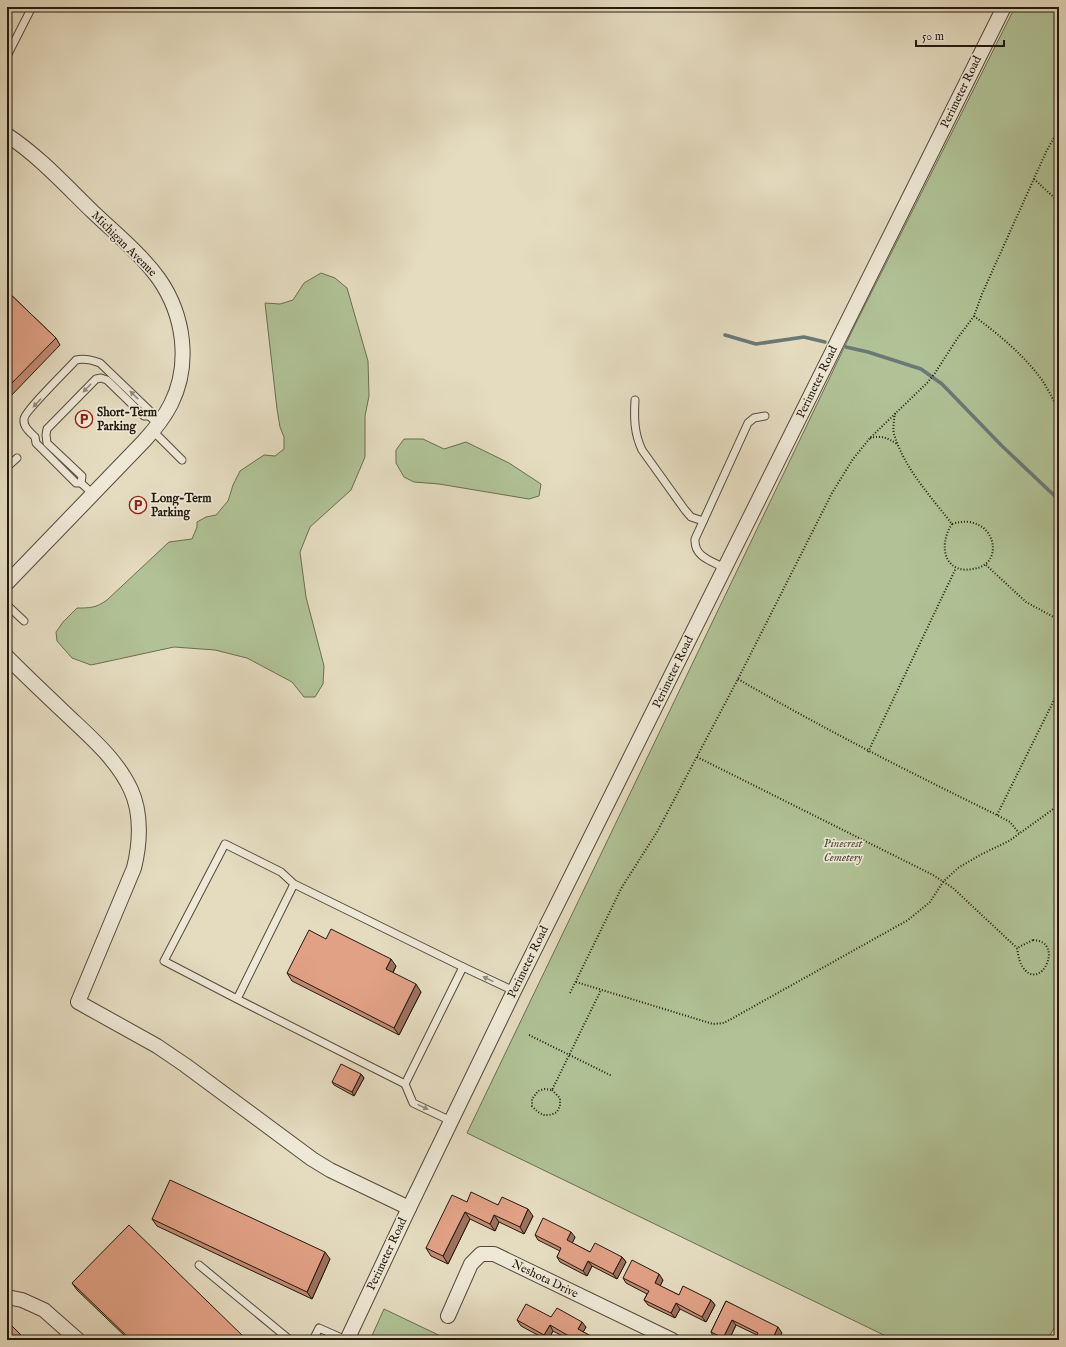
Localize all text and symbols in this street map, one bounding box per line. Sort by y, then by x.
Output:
scale bar [916,22,1004,48]
text: 50 m [922,29,944,44]
street label: Perimeter Road [937,53,985,131]
street label: Michigan Avenue [88,208,160,280]
street label: Perimeter Road [793,343,841,421]
one-way arrow [82,383,92,393]
one-way arrow [129,391,140,400]
one-way arrow [32,398,41,408]
place label: Short-Term Parking [97,405,158,435]
parking icon: Short-Term Parking [74,409,94,429]
place label: Long-Term Parking [150,491,212,521]
parking icon: Long-Term Parking [128,495,148,515]
street label: Perimeter Road [649,633,697,711]
park label: Pinecrest Cemetery [824,836,864,865]
street label: Perimeter Road [504,923,552,1001]
one-way arrow [482,976,494,982]
one-way arrow [417,1104,428,1110]
street label: Perimeter Road [364,1215,411,1293]
street label: Neshota Drive [509,1256,581,1302]

